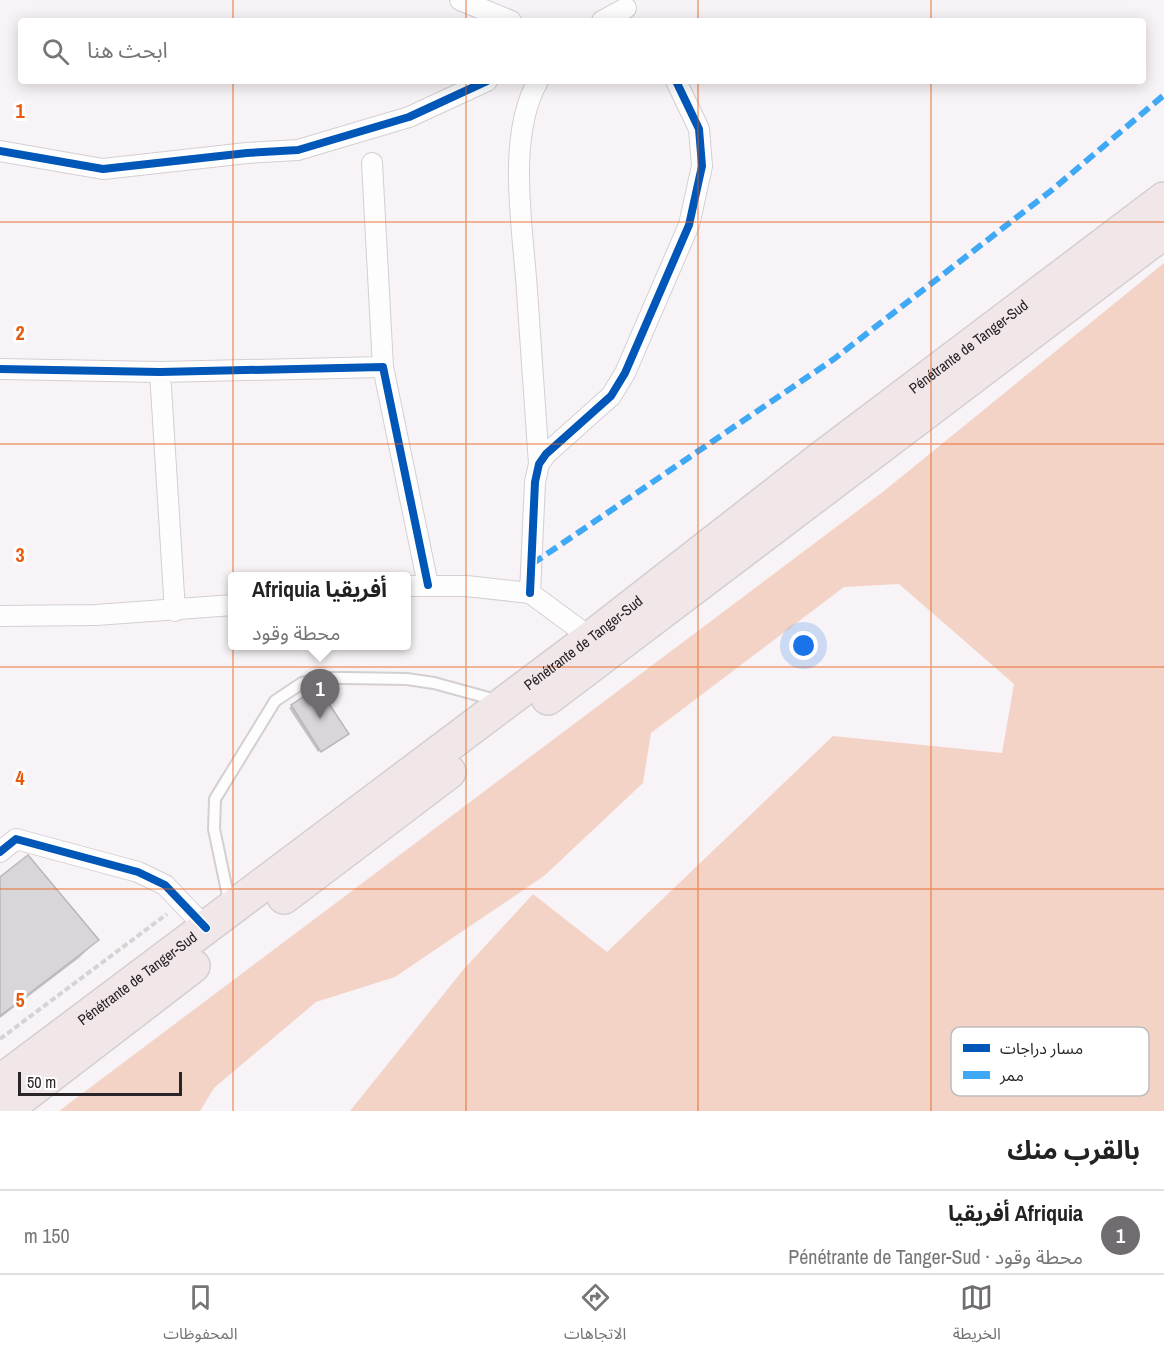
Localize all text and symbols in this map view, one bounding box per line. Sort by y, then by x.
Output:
search box [18,18,1146,84]
icon: search [39,35,72,68]
text: ابحث هنا [87,35,168,65]
text: 1 [15,97,25,124]
street label: Pénétrante de Tanger-Sud [904,295,1032,398]
text: 2 [15,319,25,346]
text: 3 [15,541,25,568]
popup [228,572,411,650]
text: Afriquia أفريقيا [252,574,387,604]
street label: Pénétrante de Tanger-Sud [519,591,647,695]
text: محطة وقود [252,619,341,646]
your location [789,631,818,660]
pin: 1 [300,670,340,719]
text: 4 [15,764,25,791]
street label: Pénétrante de Tanger-Sud [73,927,201,1030]
text: 5 [15,986,25,1013]
legend [951,1027,1149,1096]
text: مسار دراجات [1000,1037,1083,1059]
text: ممر [999,1064,1024,1086]
scale bar [18,1069,182,1096]
text: 50 m [27,1071,56,1093]
text: بالقرب منك [1007,1132,1140,1167]
text: Afriquia أفريقيا [948,1198,1083,1228]
text: 150 m [24,1222,70,1249]
text: 1 [1116,1222,1125,1249]
text: محطة وقود · Pénétrante de Tanger-Sud [788,1243,1083,1270]
tab: المحفوظات [163,1281,237,1351]
tab: الاتجاهات [564,1281,626,1351]
tab: الخريطة [953,1281,1001,1351]

